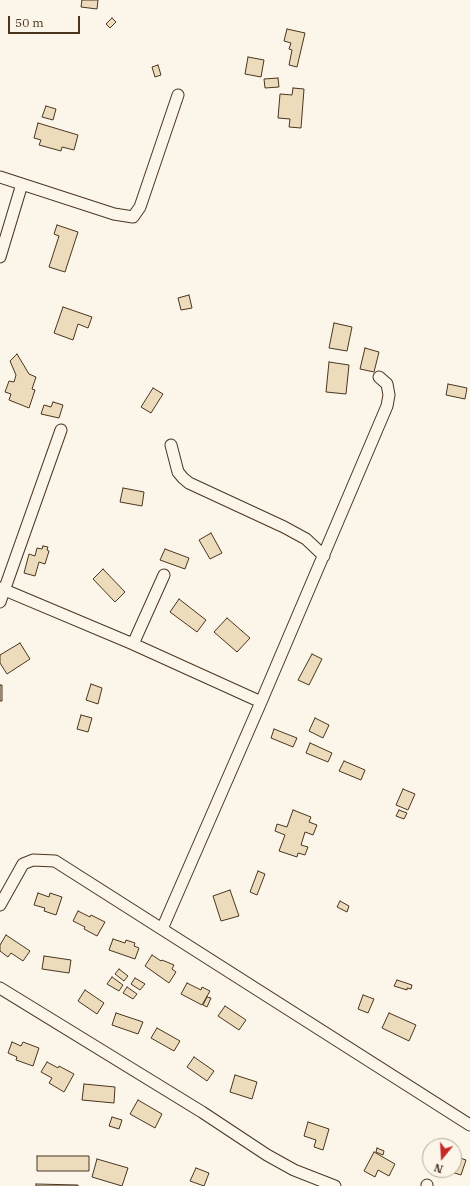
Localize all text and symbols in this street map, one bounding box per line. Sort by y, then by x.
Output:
scale bar [10,8,82,34]
text: 50 m [15,15,44,30]
north arrow [422,1138,462,1178]
text: N [432,1160,445,1176]

